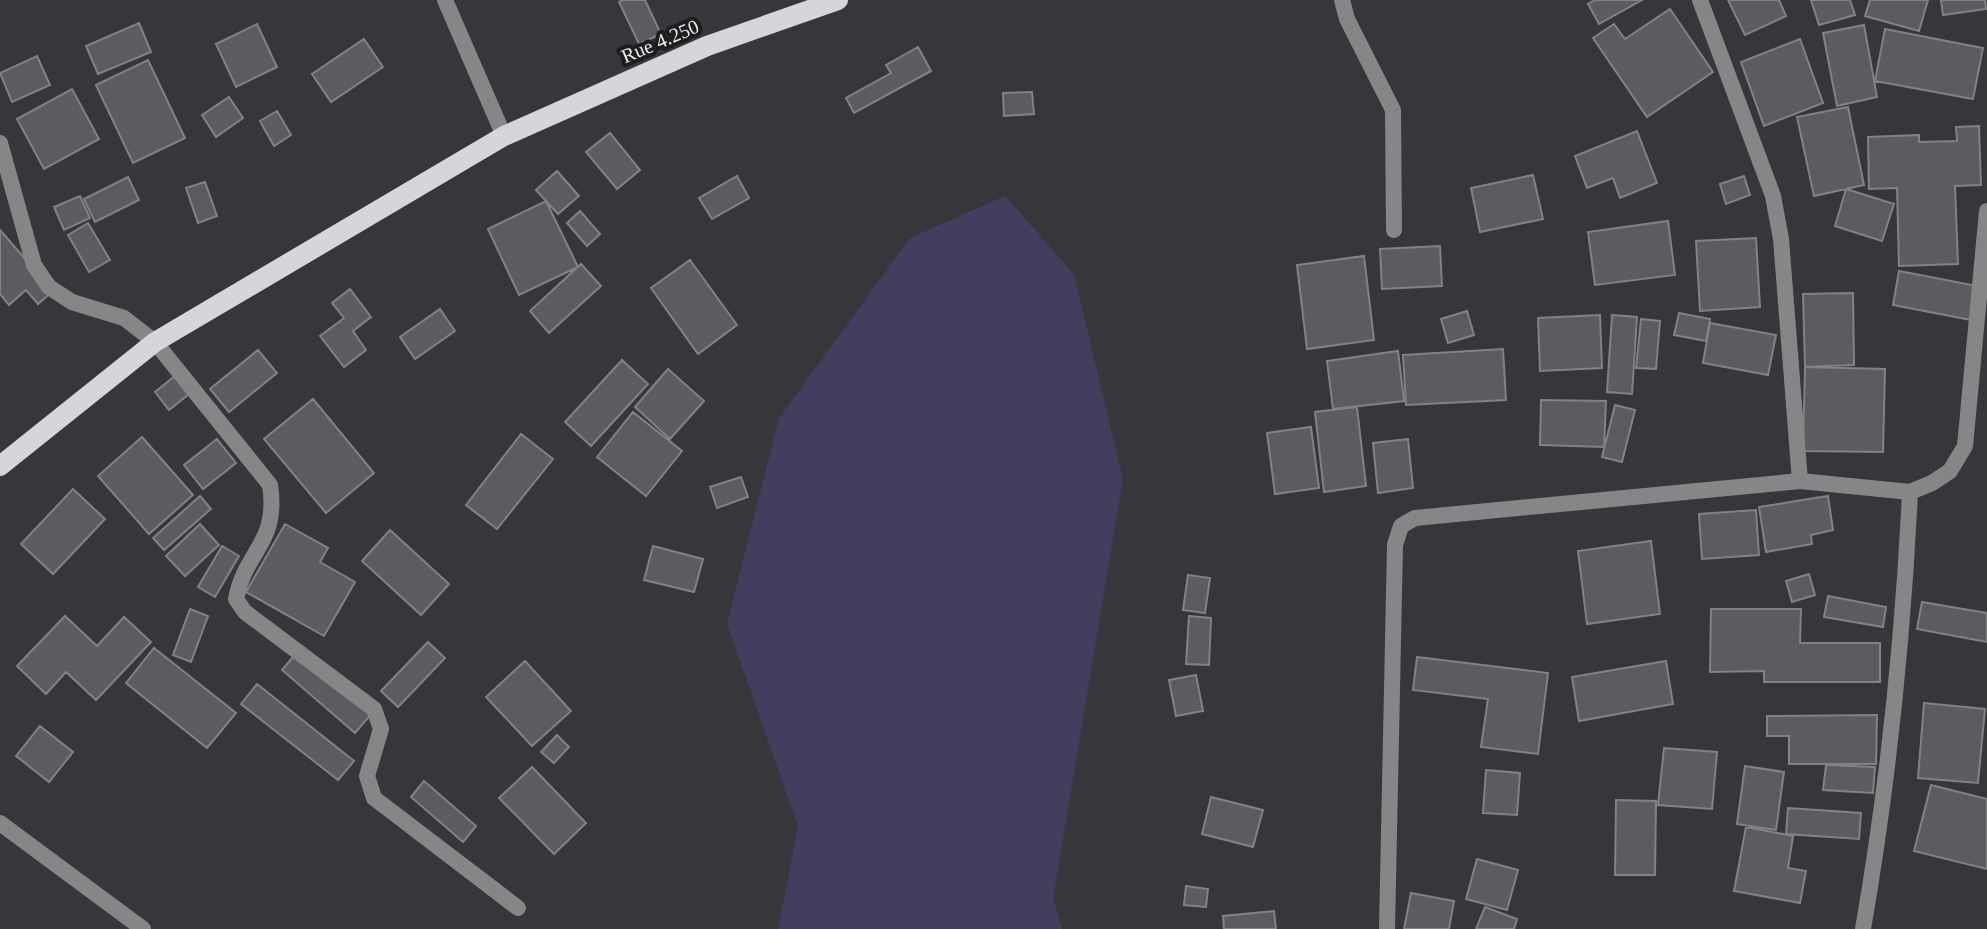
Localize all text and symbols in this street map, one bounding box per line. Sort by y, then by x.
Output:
street label: Rue 4.250 [618,15,702,67]

